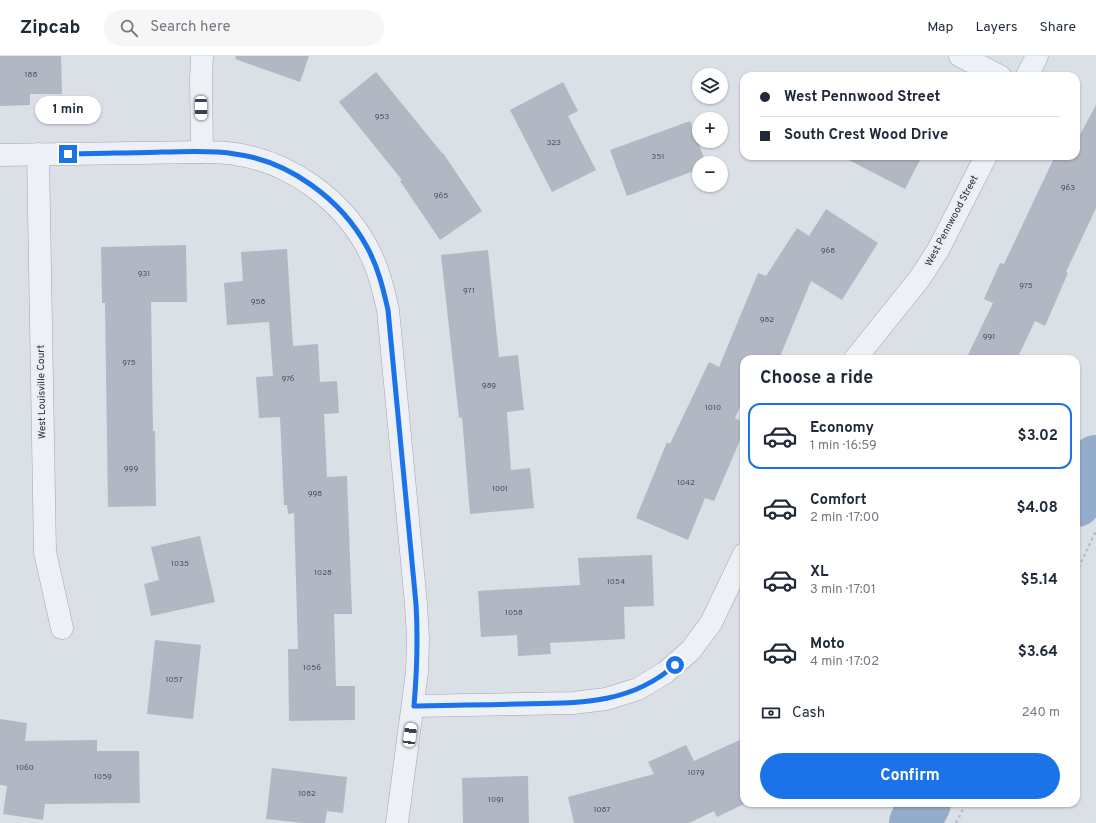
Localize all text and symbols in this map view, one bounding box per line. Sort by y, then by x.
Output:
search box [104,10,384,46]
text: Zipcab [20,16,80,40]
icon: search [118,17,140,39]
text: Search here [150,18,231,37]
text: Map [927,19,953,36]
text: Layers [975,19,1017,36]
text: Share [1039,19,1076,36]
map controls [692,68,728,192]
button: layers [692,68,728,104]
house number: 188 [25,70,37,80]
text: West Pennwood Street [784,88,940,107]
callout: 1 min [35,96,101,124]
car [195,96,207,120]
text: 1 min [52,102,84,118]
house number: 953 [375,112,389,122]
button: + [692,112,728,148]
text: South Crest Wood Drive [784,126,948,145]
house number: 323 [547,138,561,148]
route end [59,145,77,163]
house number: 351 [652,152,664,162]
button: − [692,156,728,192]
street label: West Pennwood Street [922,173,982,269]
house number: 963 [1061,183,1075,193]
house number: 965 [434,191,448,201]
house number: 968 [821,246,835,256]
house number: 931 [138,269,150,279]
house number: 975 [1019,281,1033,291]
house number: 971 [463,286,475,296]
house number: 958 [251,297,265,307]
house number: 982 [760,315,774,325]
house number: 991 [983,332,995,342]
street label: West Louisville Court [35,345,49,439]
house number: 975 [122,358,136,368]
text: Choose a ride [760,367,873,390]
house number: 976 [281,374,295,384]
house number: 989 [482,381,496,391]
house number: 1010 [705,403,721,413]
icon: car [762,418,798,454]
text: Economy [810,419,874,438]
text: $3.02 [1018,427,1058,446]
text: 1 min · 16:59 [810,438,877,454]
house number: 999 [124,464,138,474]
house number: 1042 [677,478,695,488]
house number: 1001 [492,484,508,494]
house number: 998 [308,489,322,499]
icon: car [762,490,798,526]
text: Comfort [810,491,867,510]
text: $4.08 [1016,499,1058,518]
text: 2 min · 17:00 [810,510,879,526]
house number: 1035 [171,559,189,569]
icon: car [762,562,798,598]
text: XL [810,563,828,582]
house number: 1028 [314,568,332,578]
text: $5.14 [1020,571,1058,590]
house number: 1054 [607,577,625,587]
text: 3 min · 17:01 [810,582,876,598]
house number: 1058 [505,608,523,618]
icon: car [762,634,798,670]
text: Moto [810,635,845,654]
text: $3.64 [1018,643,1058,662]
text: 4 min · 17:02 [810,654,879,670]
route start [666,656,684,674]
house number: 1056 [303,663,321,673]
house number: 1057 [165,675,183,685]
icon: cash [760,702,782,724]
text: Cash [792,704,825,723]
text: 240 m [1022,705,1060,721]
car [402,722,418,748]
button: Confirm [760,753,1060,799]
house number: 1060 [16,763,34,773]
house number: 1079 [688,768,705,778]
house number: 1059 [94,772,112,782]
house number: 1082 [298,789,316,799]
house number: 1091 [488,795,504,805]
house number: 1087 [593,805,611,815]

